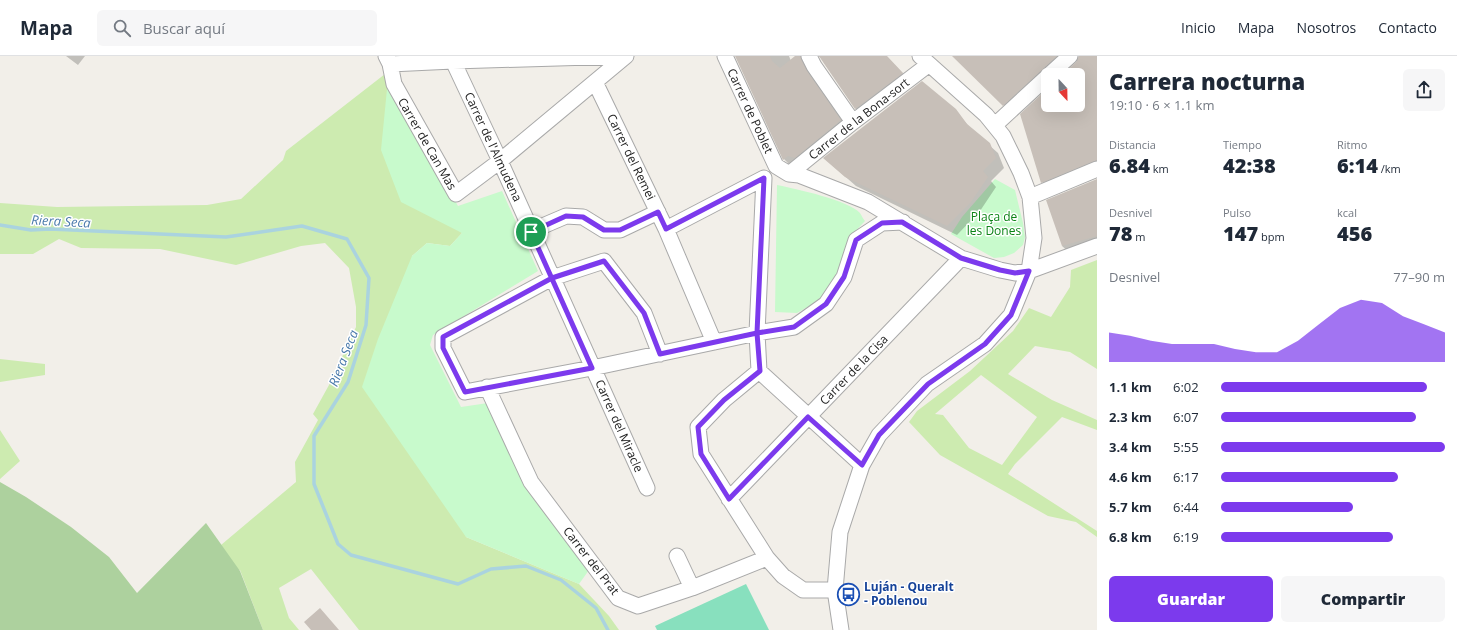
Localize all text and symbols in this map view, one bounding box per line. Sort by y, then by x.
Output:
search box [97,10,377,46]
text: Mapa [20,15,73,41]
icon: search [111,17,133,39]
text: Buscar aquí [143,18,225,38]
text: Inicio [1181,18,1216,37]
text: Mapa [1238,18,1274,37]
text: Nosotros [1296,18,1356,37]
text: Contacto [1378,18,1437,37]
street label: Carrer de Poblet [723,66,778,156]
text: Carrera nocturna [1109,66,1305,96]
north arrow [1041,68,1085,112]
map controls [1041,68,1085,112]
button: share [1403,69,1445,111]
street label: Carrer de la Bona-sort [805,74,913,163]
street label: Carrer de l'Almudena [461,89,526,204]
street label: Carrer de Can Mas [394,95,461,193]
text: 19:10 · 6 × 1.1 km [1109,96,1214,114]
street label: Carrer del Remei [603,111,660,203]
text: Distancia [1109,137,1156,152]
text: Tiempo [1223,137,1262,152]
text: Ritmo [1337,137,1367,152]
text: 6.84 [1109,152,1150,179]
text: 42:38 [1223,152,1276,179]
text: 6:14 [1337,152,1378,179]
text: km [1150,161,1169,176]
text: /km [1378,161,1401,176]
text: Desnivel [1109,205,1152,220]
text: Pulso [1223,205,1251,220]
text: kcal [1337,205,1357,220]
park label: Plaça de les Dones [967,208,1021,239]
water label: Riera Seca [31,210,92,232]
pin [514,215,548,249]
text: 78 [1109,220,1132,247]
text: 147 [1223,220,1258,247]
text: 456 [1337,220,1372,247]
icon: arrive [520,221,542,243]
text: m [1132,229,1145,244]
text: bpm [1258,229,1285,244]
text: Desnivel [1109,268,1160,286]
text: 77–90 m [1393,268,1445,286]
water label: Riera Seca [324,326,362,389]
street label: Carrer de la Cisa [816,331,892,409]
street label: Carrer del Miracle [591,377,648,475]
text: 1.1 km [1109,378,1152,396]
text: 6:02 [1173,378,1199,396]
text: 2.3 km [1109,408,1152,426]
text: 6:07 [1173,408,1199,426]
text: 3.4 km [1109,438,1152,456]
text: 5:55 [1173,438,1199,456]
text: 4.6 km [1109,468,1152,486]
text: 6:17 [1173,468,1199,486]
text: 5.7 km [1109,498,1152,516]
text: 6:44 [1173,498,1199,516]
street label: Carrer del Prat [559,523,623,598]
text: 6.8 km [1109,528,1152,546]
text: 6:19 [1173,528,1199,546]
button: Guardar [1109,576,1273,622]
button: Compartir [1281,576,1445,622]
place label: Luján - Queralt - Poblenou [864,578,954,609]
bus stop icon: Luján - Queralt - Poblenou [836,581,862,607]

